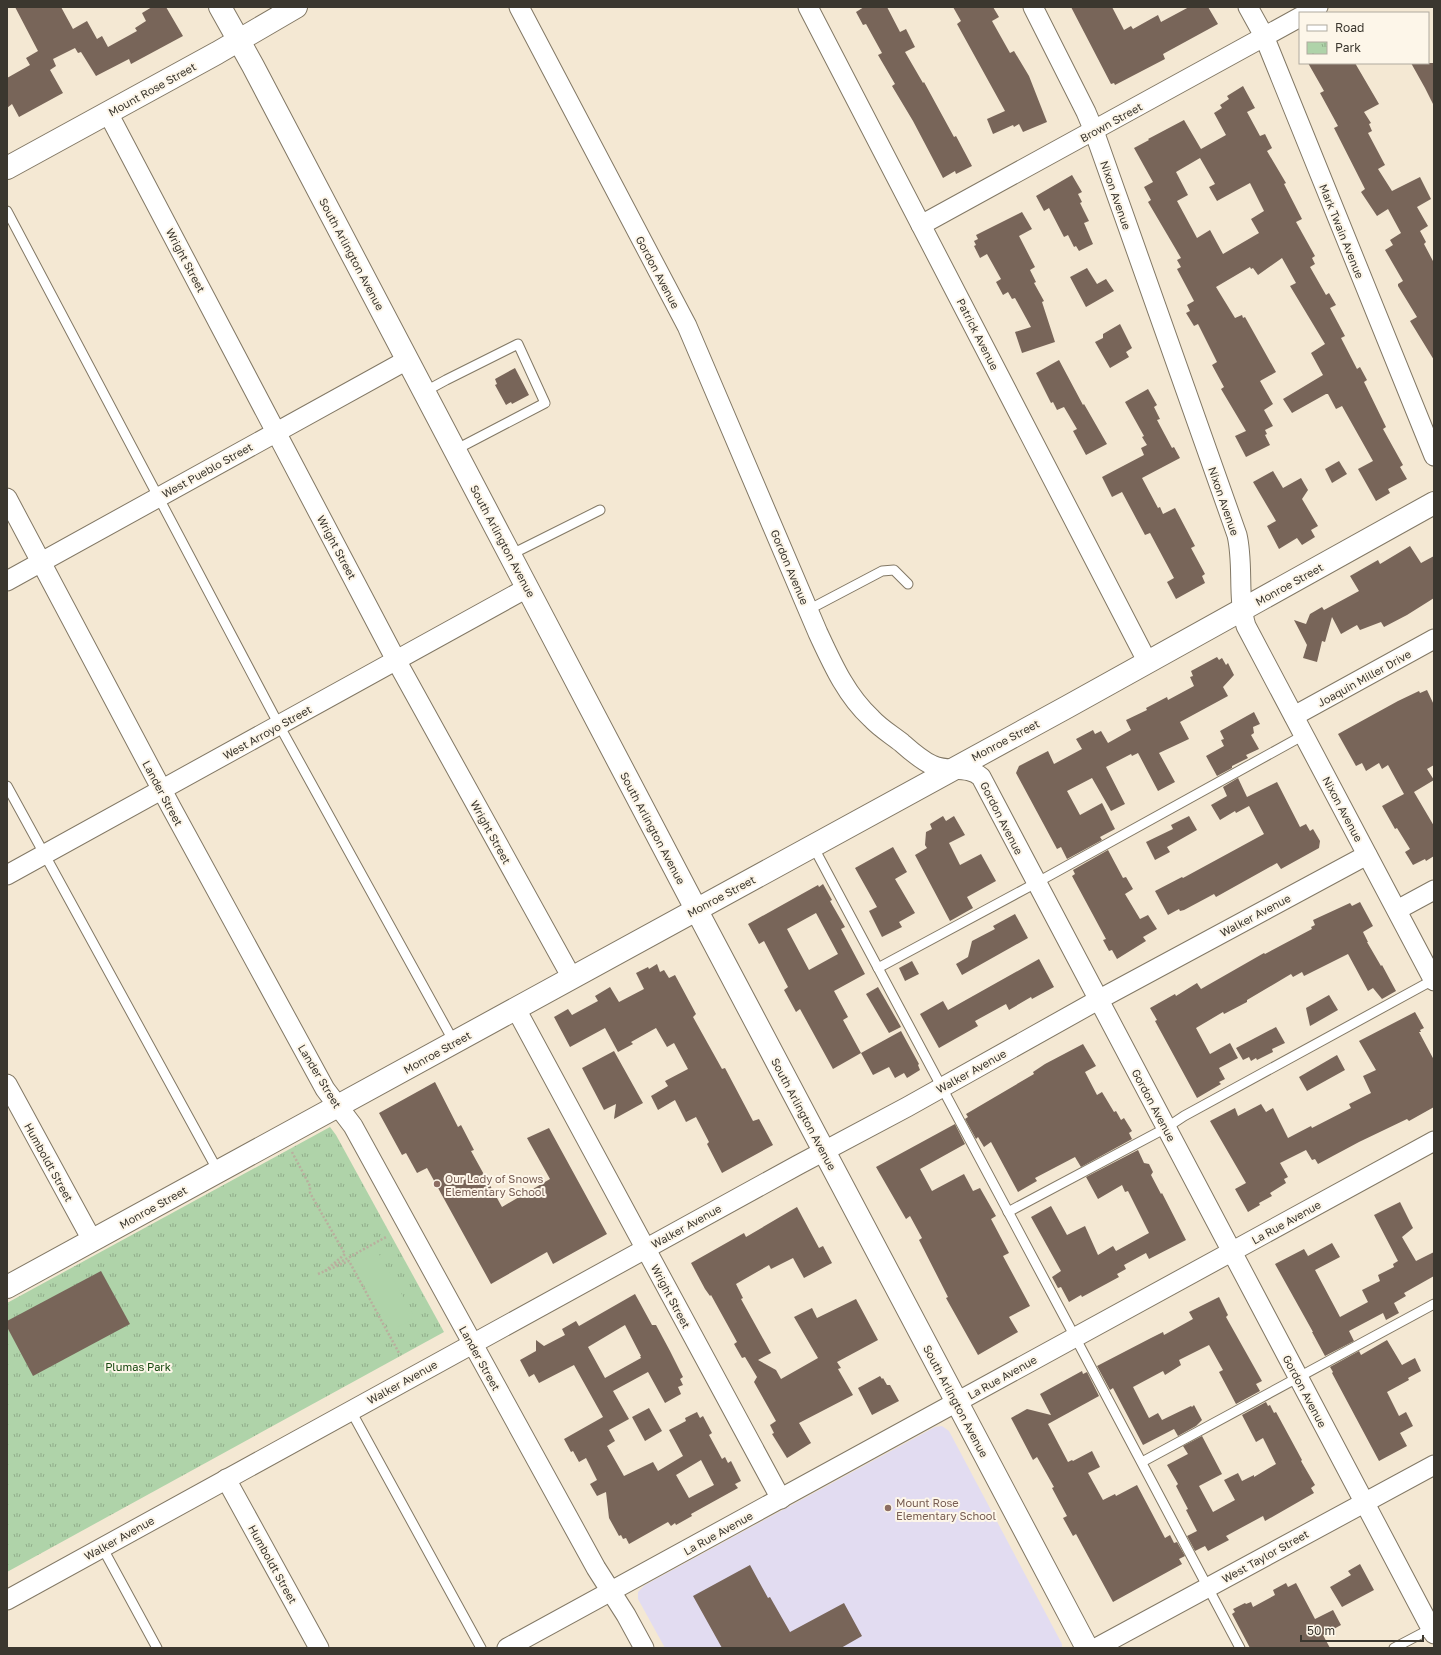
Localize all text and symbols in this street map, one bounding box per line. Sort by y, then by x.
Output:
legend [1299,12,1429,64]
text: Road [1335,20,1364,35]
text: Park [1335,40,1361,55]
street label: Mount Rose Street [106,60,198,118]
street label: Brown Street [1078,100,1144,144]
street label: Nixon Avenue [1098,159,1134,231]
street label: Mark Twain Avenue [1317,182,1367,280]
street label: South Arlington Avenue [317,196,387,312]
street label: Wright Street [164,226,208,294]
street label: Gordon Avenue [633,234,683,310]
street label: Patrick Avenue [954,296,1002,372]
street label: West Pueblo Street [159,440,255,500]
street label: Nixon Avenue [1206,465,1242,537]
street label: South Arlington Avenue [468,483,538,599]
street label: Wright Street [315,513,359,581]
street label: Gordon Avenue [768,528,812,606]
street label: Monroe Street [1253,560,1325,608]
street label: Joaquin Miller Drive [1315,647,1413,709]
street label: West Arroyo Street [220,702,314,762]
street label: Monroe Street [969,717,1041,763]
street label: Lander Street [140,758,186,828]
street label: South Arlington Avenue [618,770,688,886]
street label: Nixon Avenue [1320,774,1366,844]
street label: Gordon Avenue [978,779,1026,857]
street label: Wright Street [468,798,514,866]
street label: Monroe Street [685,873,757,919]
street label: Walker Avenue [1217,891,1293,939]
street label: Monroe Street [401,1028,473,1076]
street label: Lander Street [296,1042,344,1110]
street label: Walker Avenue [934,1046,1008,1096]
street label: South Arlington Avenue [769,1056,839,1172]
street label: Gordon Avenue [1129,1067,1179,1143]
street label: Humboldt Street [22,1120,76,1204]
place label: Our Lady of Snows Elementary School [445,1172,545,1198]
marker: Our Lady of Snows Elementary School [432,1179,442,1189]
street label: Monroe Street [117,1183,189,1231]
street label: La Rue Avenue [1249,1198,1323,1246]
street label: Walker Avenue [649,1201,723,1251]
street label: Wright Street [649,1262,693,1330]
street label: Lander Street [457,1323,503,1393]
street label: South Arlington Avenue [921,1343,991,1459]
street label: La Rue Avenue [965,1353,1039,1401]
street label: Gordon Avenue [1280,1353,1330,1429]
street label: Walker Avenue [365,1357,439,1407]
park label: Plumas Park [105,1360,171,1373]
place label: Mount Rose Elementary School [896,1496,996,1522]
marker: Mount Rose Elementary School [883,1503,893,1513]
street label: La Rue Avenue [681,1509,755,1557]
street label: Walker Avenue [82,1513,156,1563]
street label: Humboldt Street [246,1522,300,1606]
street label: West Taylor Street [1219,1527,1311,1585]
scale bar [1301,1617,1423,1643]
text: 50 m [1307,1623,1335,1638]

